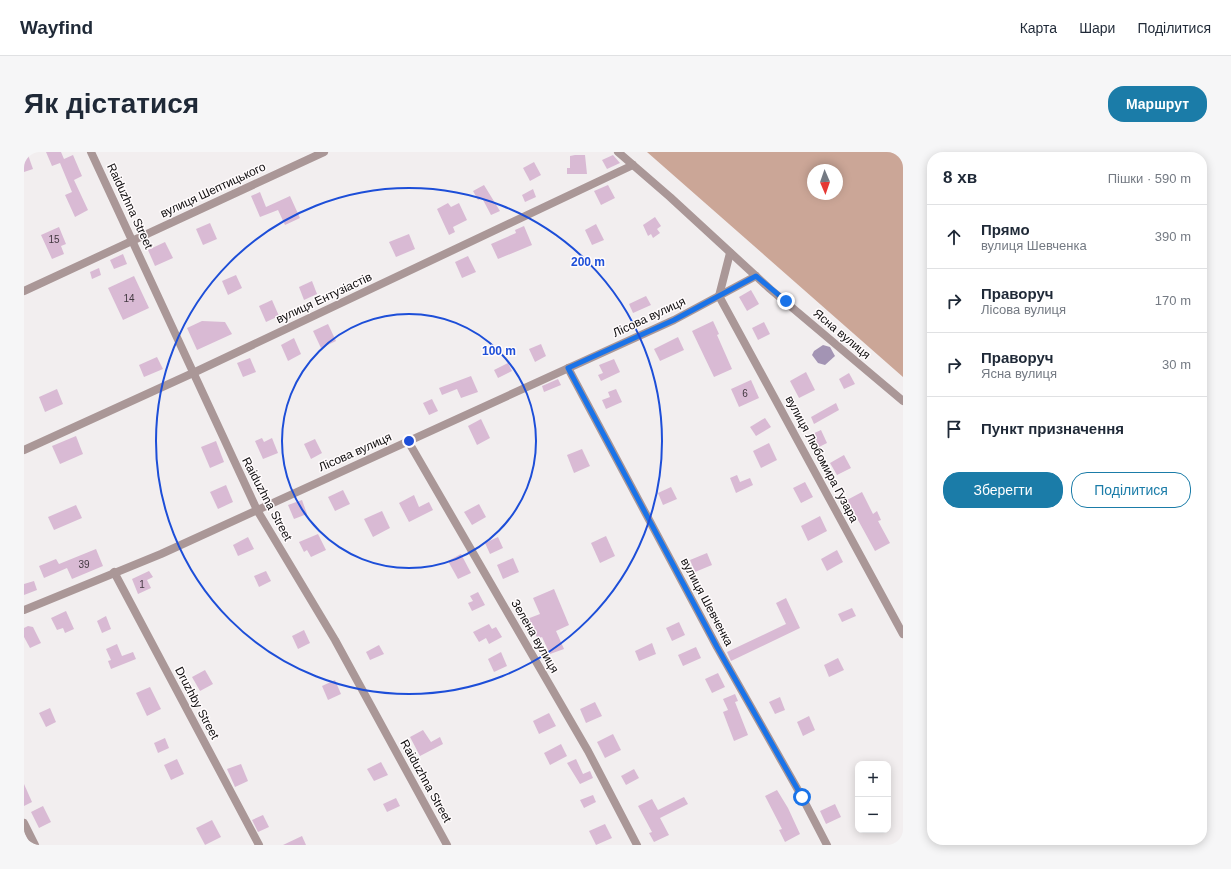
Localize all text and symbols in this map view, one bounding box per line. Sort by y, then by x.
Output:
text: Wayfind [20,17,93,38]
text: Карта [1020,20,1057,36]
text: Шари [1079,20,1115,36]
text: Поділитися [1137,20,1211,36]
button: Маршрут [1108,86,1207,122]
text: Як дістатися [24,88,199,119]
street label: вулиця Шептицького [158,159,268,221]
street label: Raiduzhna Street [104,161,156,252]
north arrow [807,164,843,200]
text: 8 хв [943,168,977,187]
text: Пішки · 590 m [1108,171,1191,186]
text: Прямо [981,221,1030,238]
icon: ahead [943,226,965,248]
text: 390 m [1155,229,1191,244]
house number: 15 [48,234,60,245]
text: вулиця Шевченка [981,238,1087,253]
text: 200 m [571,255,605,269]
street label: вулиця Ентузіастів [274,270,374,326]
text: Праворуч [981,285,1054,302]
icon: right [943,290,965,312]
route end [777,292,795,310]
house number: 14 [123,293,135,304]
text: 170 m [1155,293,1191,308]
street label: Лісова вулиця [610,294,688,340]
text: Лісова вулиця [981,302,1066,317]
street label: Ясна вулиця [811,306,873,362]
text: 100 m [482,344,516,358]
text: Праворуч [981,349,1054,366]
icon: right [943,354,965,376]
text: 30 m [1162,357,1191,372]
text: Ясна вулиця [981,366,1057,381]
house number: 6 [742,388,748,399]
street label: вулиця Любомира Гузара [783,393,862,525]
icon: arrive [943,418,965,440]
text: Пункт призначення [981,420,1124,437]
street label: Лісова вулиця [316,430,394,474]
centre of rings [402,434,416,448]
street label: Raiduzhna Street [239,455,295,544]
button: Зберегти [943,472,1063,508]
button: Поділитися [1071,472,1191,508]
street label: вулиця Шевченка [678,556,736,649]
house number: 39 [78,559,90,570]
house number: 1 [139,579,145,590]
street label: Зелена вулиця [508,597,562,675]
street label: Druzhby Street [172,664,222,742]
street label: Raiduzhna Street [397,737,455,826]
map controls [855,761,891,833]
button: + [855,761,891,797]
route start [793,788,811,806]
button: − [855,797,891,833]

